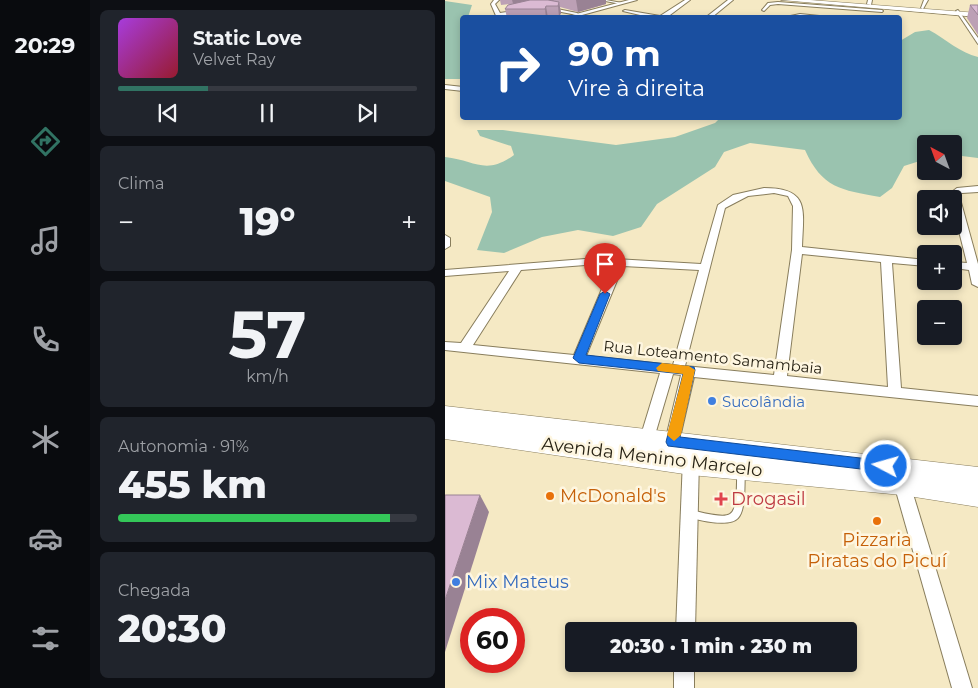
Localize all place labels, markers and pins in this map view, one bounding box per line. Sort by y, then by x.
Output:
pin [584,243,626,294]
place label: Sucolândia [722,392,805,411]
marker: Sucolândia [706,395,718,407]
place label: McDonald's [560,485,666,507]
place label: Drogasil [731,488,806,510]
marker: McDonald's [544,490,556,502]
marker: Drogasil [715,493,727,505]
marker: Pizzaria Piratas do Picuí [871,515,883,527]
place label: Pizzaria Piratas do Picuí [808,529,948,572]
place label: Mix Mateus [466,571,569,593]
marker: Mix Mateus [450,576,462,588]

